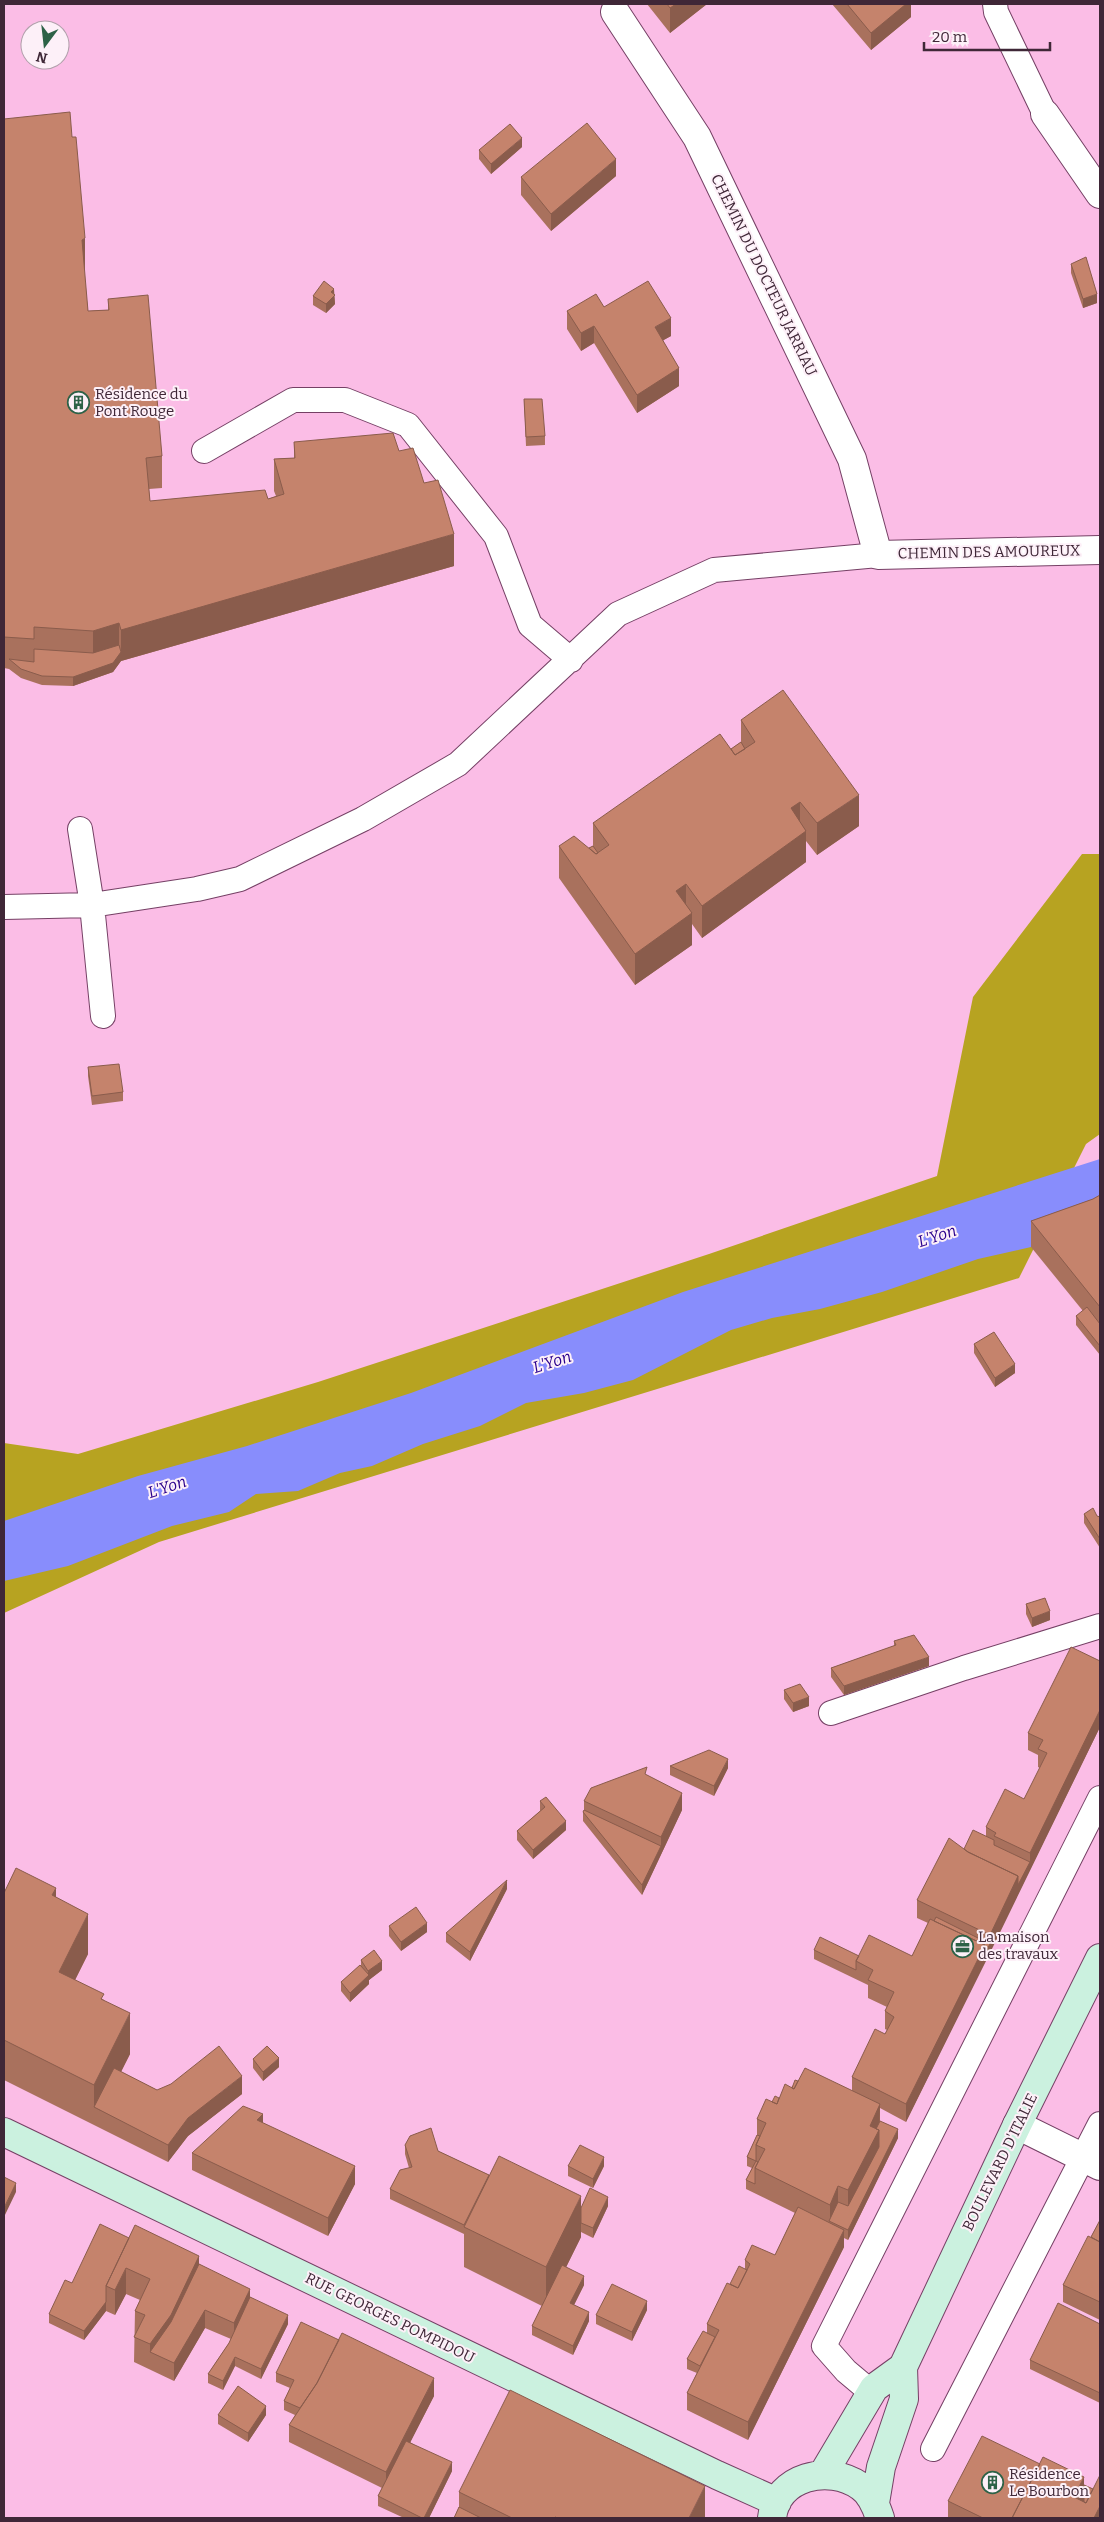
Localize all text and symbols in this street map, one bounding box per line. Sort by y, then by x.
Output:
north arrow [20,20,70,70]
scale bar [924,20,1050,52]
text: 20 m [932,28,968,46]
text: N [34,47,49,67]
street label: CHEMIN DU DOCTEUR JARRIAU [707,171,821,379]
place label: Résidence du Pont Rouge [95,385,188,420]
building icon: Résidence du Pont Rouge [67,391,91,415]
street label: CHEMIN DES AMOUREUX [898,541,1081,563]
water label: L'Yon [915,1221,959,1251]
water label: L'Yon [530,1347,574,1377]
water label: L'Yon [145,1472,189,1502]
place label: La maison des travaux [978,1928,1059,1963]
office icon: La maison des travaux [950,1934,974,1958]
street label: BOULEVARD D'ITALIE [959,2090,1041,2234]
street label: RUE GEORGES POMPIDOU [302,2269,478,2367]
place label: Résidence Le Bourbon [1009,2465,1089,2500]
building icon: Résidence Le Bourbon [981,2471,1005,2495]

